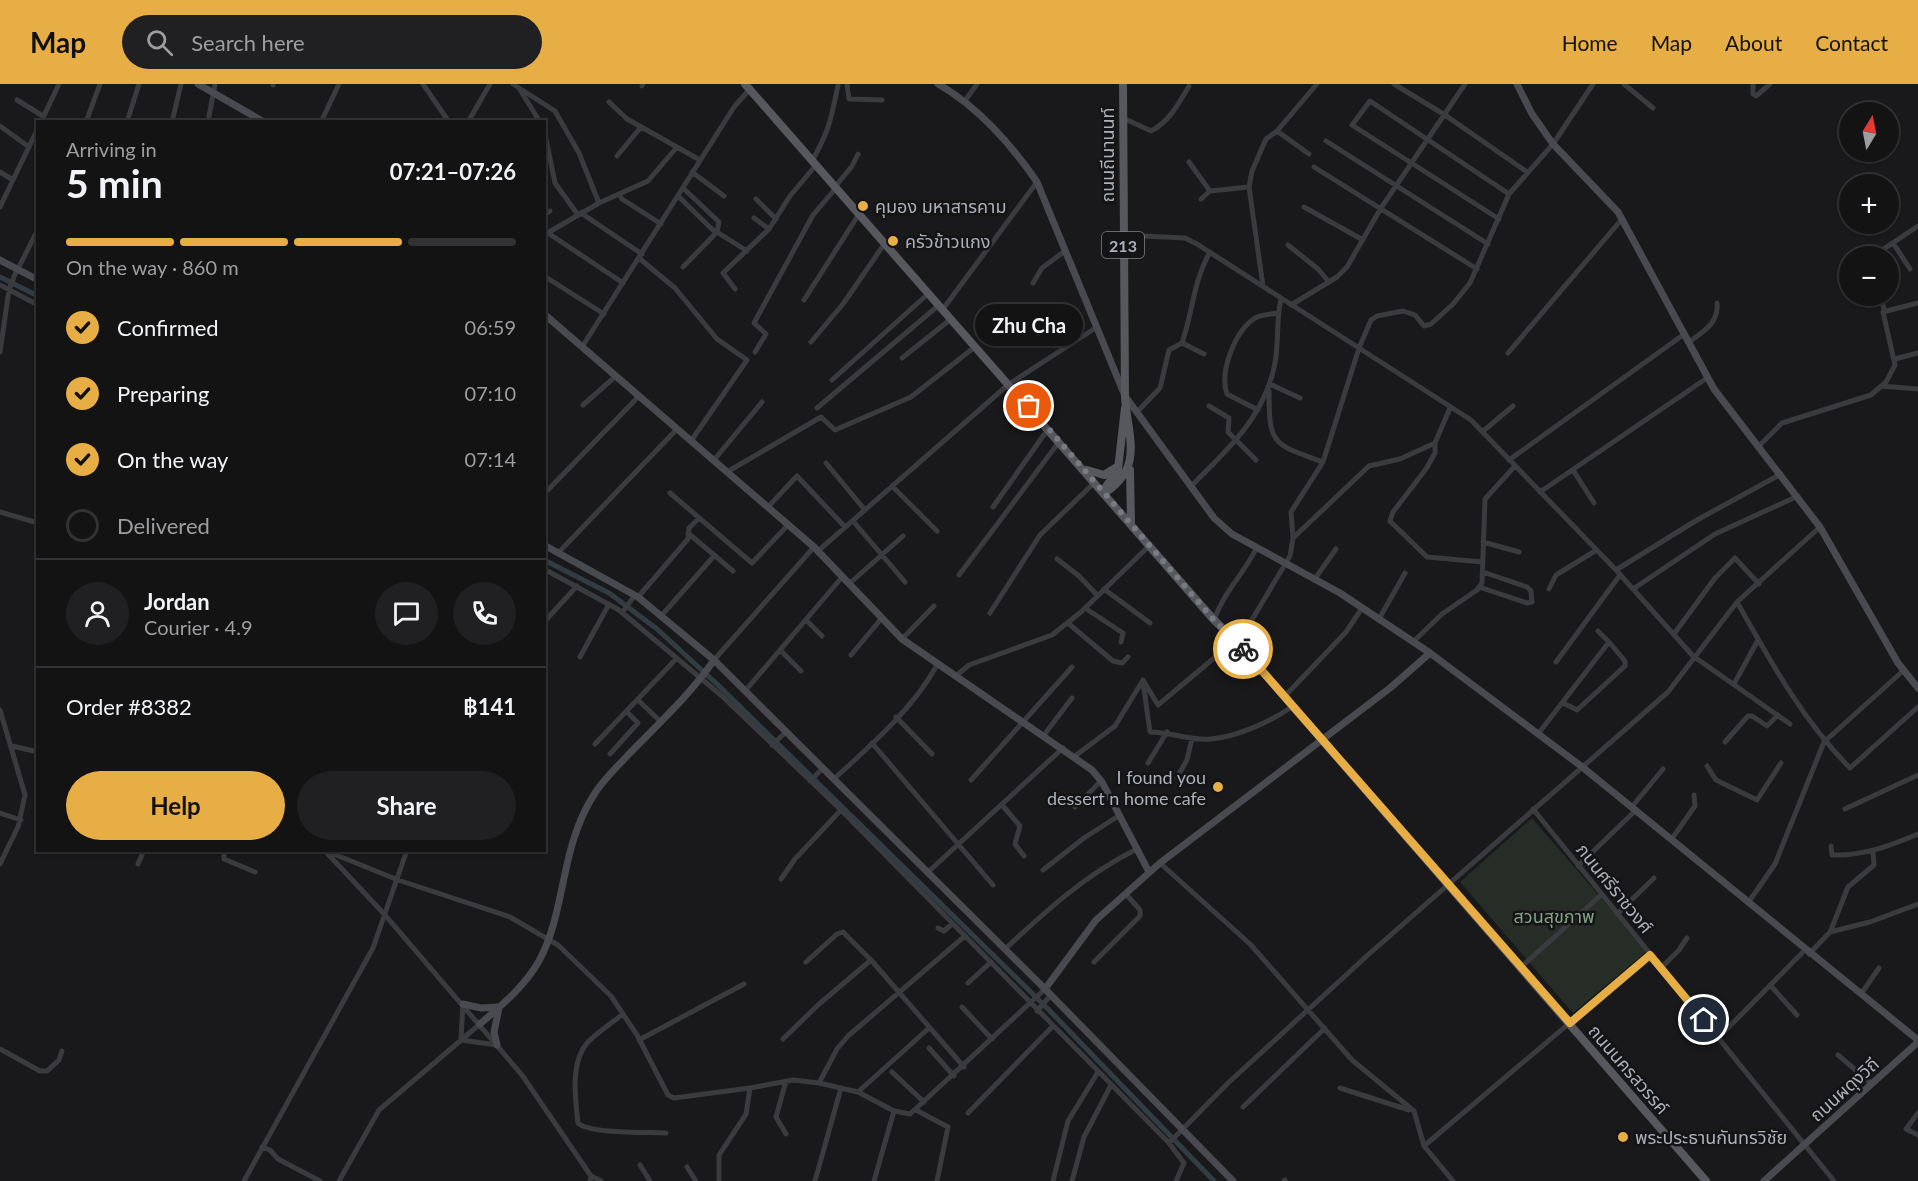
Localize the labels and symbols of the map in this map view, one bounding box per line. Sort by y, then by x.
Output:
north arrow [1839,102,1899,162]
street label: ถนนถีนานนท์ [1096,107,1118,203]
place label: คุมอง มหาสารคาม [875,195,1006,218]
marker: คุมอง มหาสารคาม [856,199,870,213]
place label: ครัวข้าวแกง [905,230,990,252]
road number: 213 [1102,232,1144,258]
marker: ครัวข้าวแกง [886,234,900,248]
callout: Zhu Cha [975,304,1083,346]
pin [1003,380,1054,431]
courier [1213,619,1273,679]
place label: I found you dessert n home cafe [1047,766,1206,809]
marker: I found you dessert n home cafe [1211,780,1225,794]
street label: ภนนศรีราชวงศ์ [1572,839,1658,937]
park label: สวนสุขภาพ [1514,905,1595,928]
pin [1678,994,1729,1045]
street label: ถนนนครสวรรค์ [1584,1020,1674,1118]
street label: ถนนผดุงวิถี [1805,1052,1884,1126]
place label: พระประธานกันทรวิชัย [1635,1126,1787,1148]
marker: พระประธานกันทรวิชัย [1616,1130,1630,1144]

